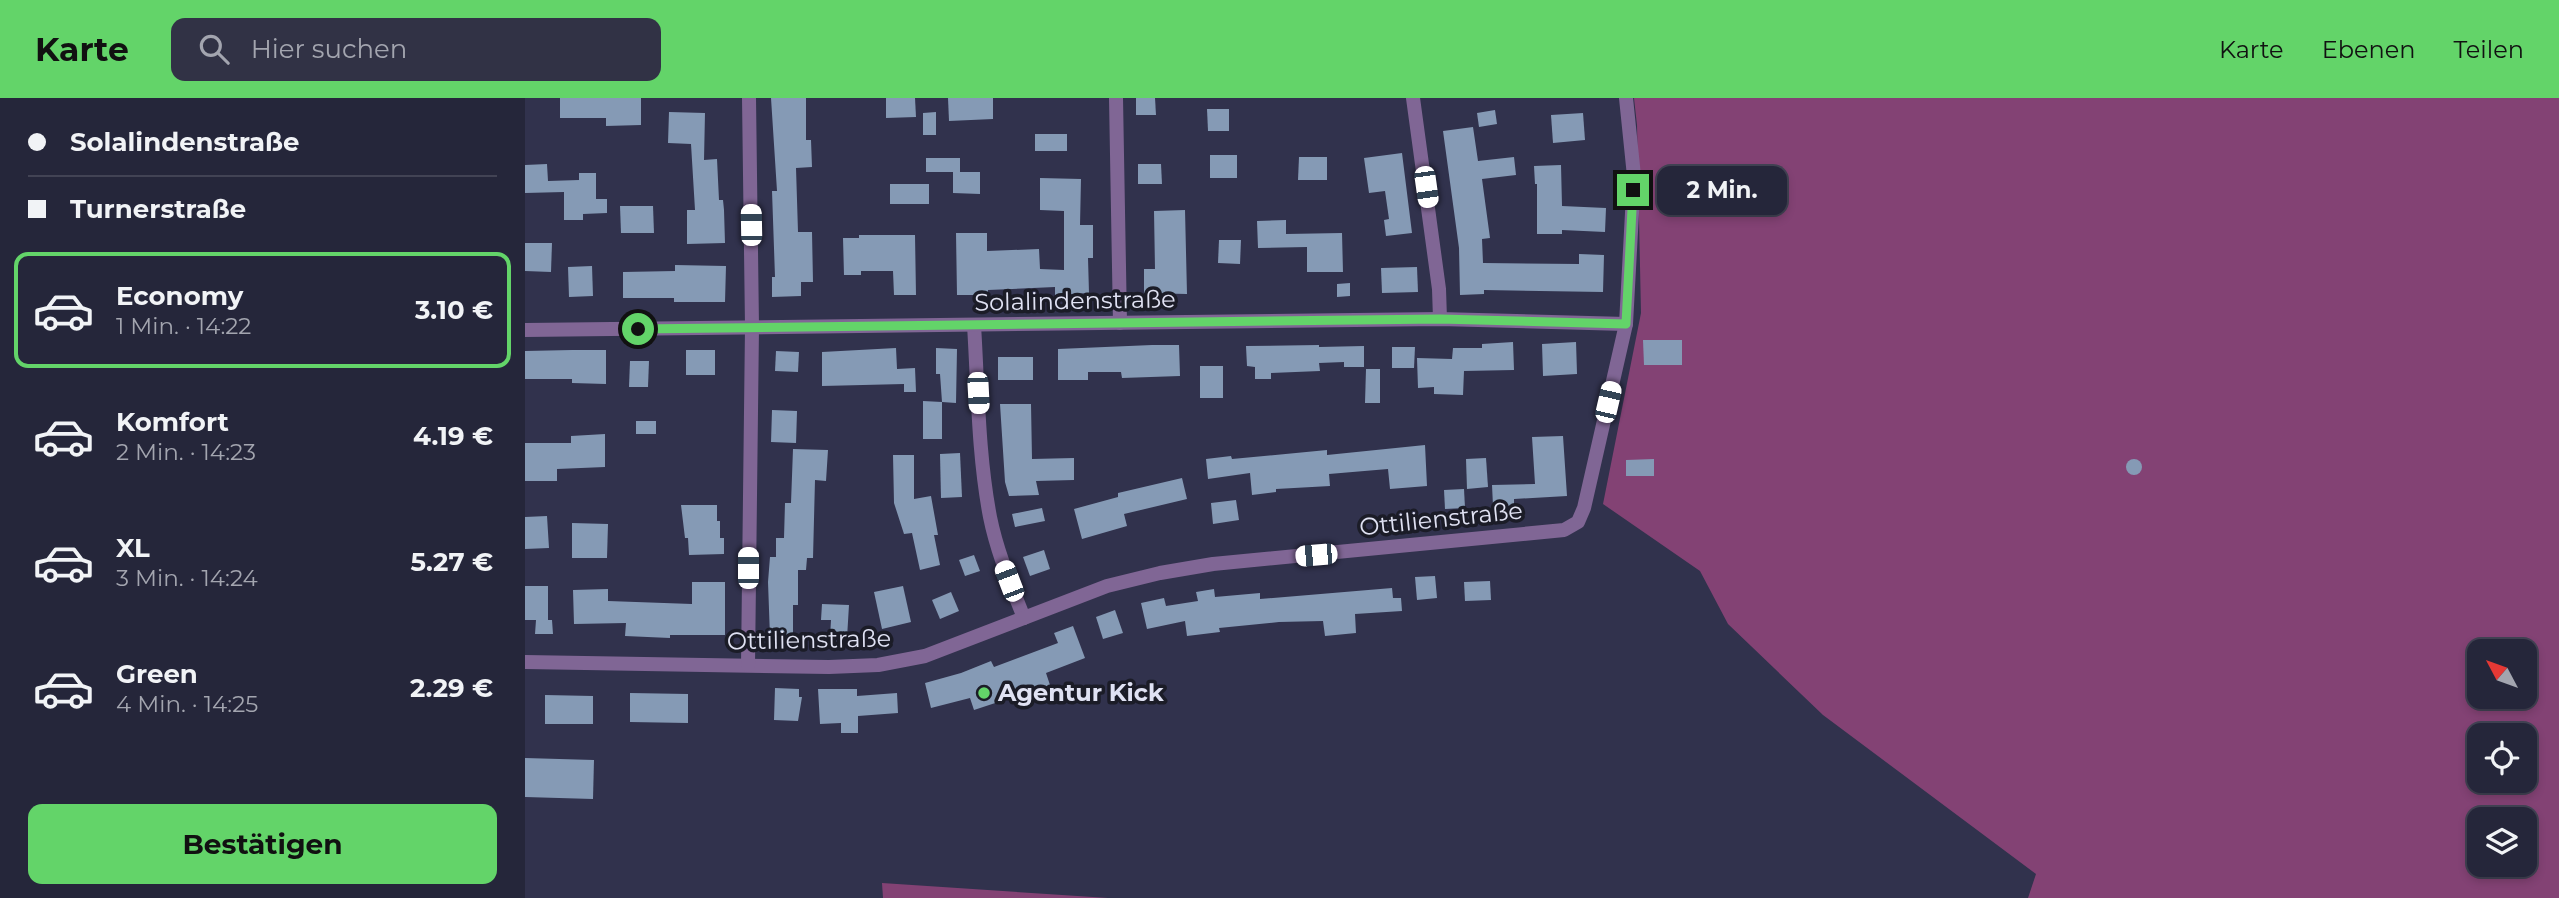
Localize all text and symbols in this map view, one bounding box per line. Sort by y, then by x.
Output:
search box [171,18,661,81]
text: Karte [35,29,129,69]
icon: search [195,30,233,68]
text: Hier suchen [251,33,407,65]
text: Karte [2219,35,2284,64]
text: Ebenen [2322,35,2415,64]
text: Teilen [2453,35,2524,64]
text: Solalindenstraße [70,126,299,158]
car [1413,165,1440,209]
callout: 2 Min. [1657,166,1787,214]
route end [1617,174,1649,206]
text: 2 Min. [1687,176,1757,204]
text: Turnerstraße [70,193,246,225]
car [741,204,762,246]
icon: car [32,279,95,342]
text: Economy [116,280,243,312]
street label: Solalindenstraße [974,284,1176,317]
text: 3.10 € [415,294,493,326]
text: 1 Min. · 14:22 [116,312,251,340]
route start [622,313,654,345]
car [967,371,990,415]
car [1594,379,1623,425]
icon: car [32,405,95,468]
text: Komfort [116,406,229,438]
text: 4.19 € [413,420,493,452]
text: 2 Min. · 14:23 [116,438,256,466]
street label: Ottilienstraße [1358,495,1524,542]
icon: car [32,531,95,594]
text: XL [116,532,150,564]
car [1295,543,1338,567]
text: 5.27 € [411,546,493,578]
car [738,547,759,589]
car [992,558,1027,604]
text: 3 Min. · 14:24 [116,564,258,592]
street label: Ottilienstraße [727,624,891,655]
north arrow [2467,639,2537,709]
map controls [2467,639,2537,877]
icon: car [32,657,95,720]
text: Green [116,658,198,690]
text: 2.29 € [410,672,493,704]
place label: Agentur Kick [997,678,1164,707]
marker: Agentur Kick [976,685,992,701]
text: 4 Min. · 14:25 [116,690,258,718]
button: locate [2467,723,2537,793]
button: Bestätigen [28,804,497,884]
button: layers [2467,807,2537,877]

